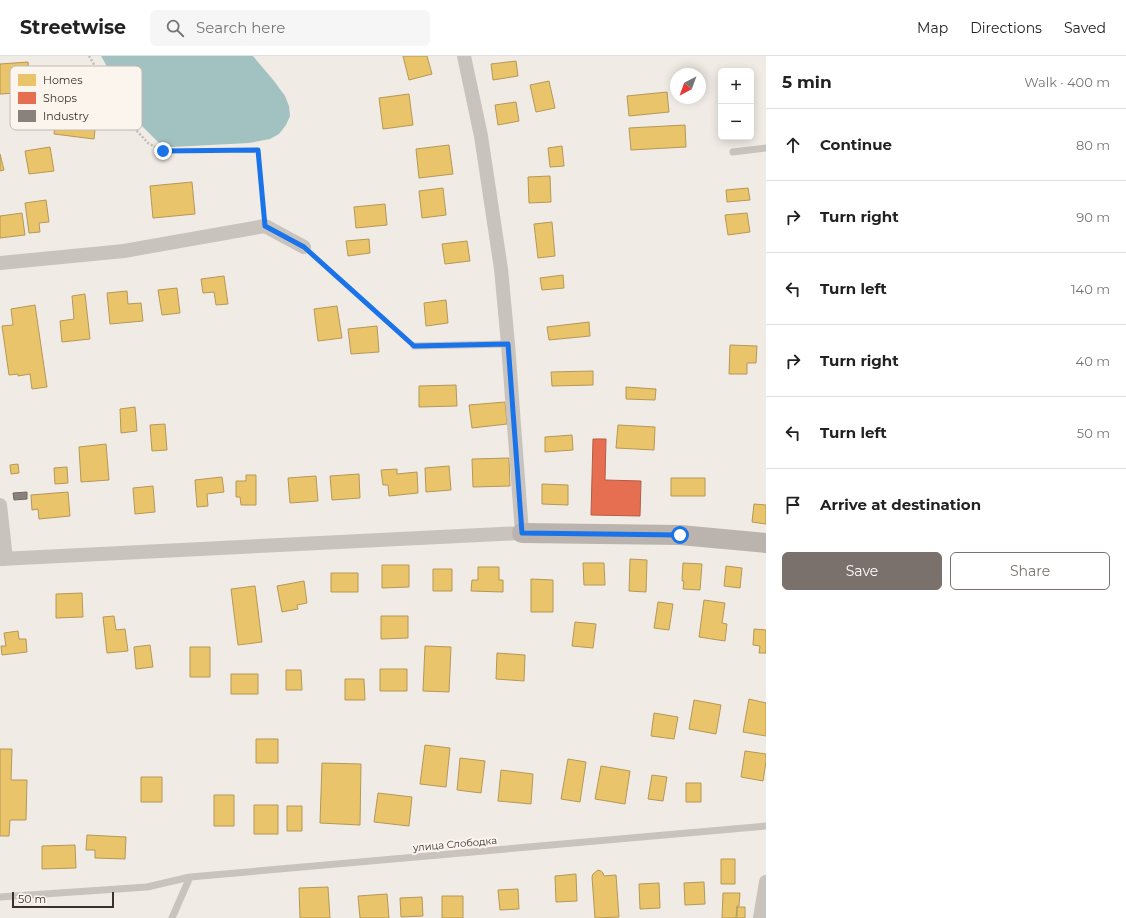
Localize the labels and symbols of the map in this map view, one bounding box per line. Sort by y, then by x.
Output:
legend [10,66,142,130]
north arrow [670,68,706,104]
text: Homes [43,73,83,87]
text: Shops [43,91,78,105]
text: Industry [43,109,89,123]
route end [154,142,172,160]
route start [671,526,689,544]
street label: улица Слободка [411,834,498,854]
scale bar [12,890,114,909]

